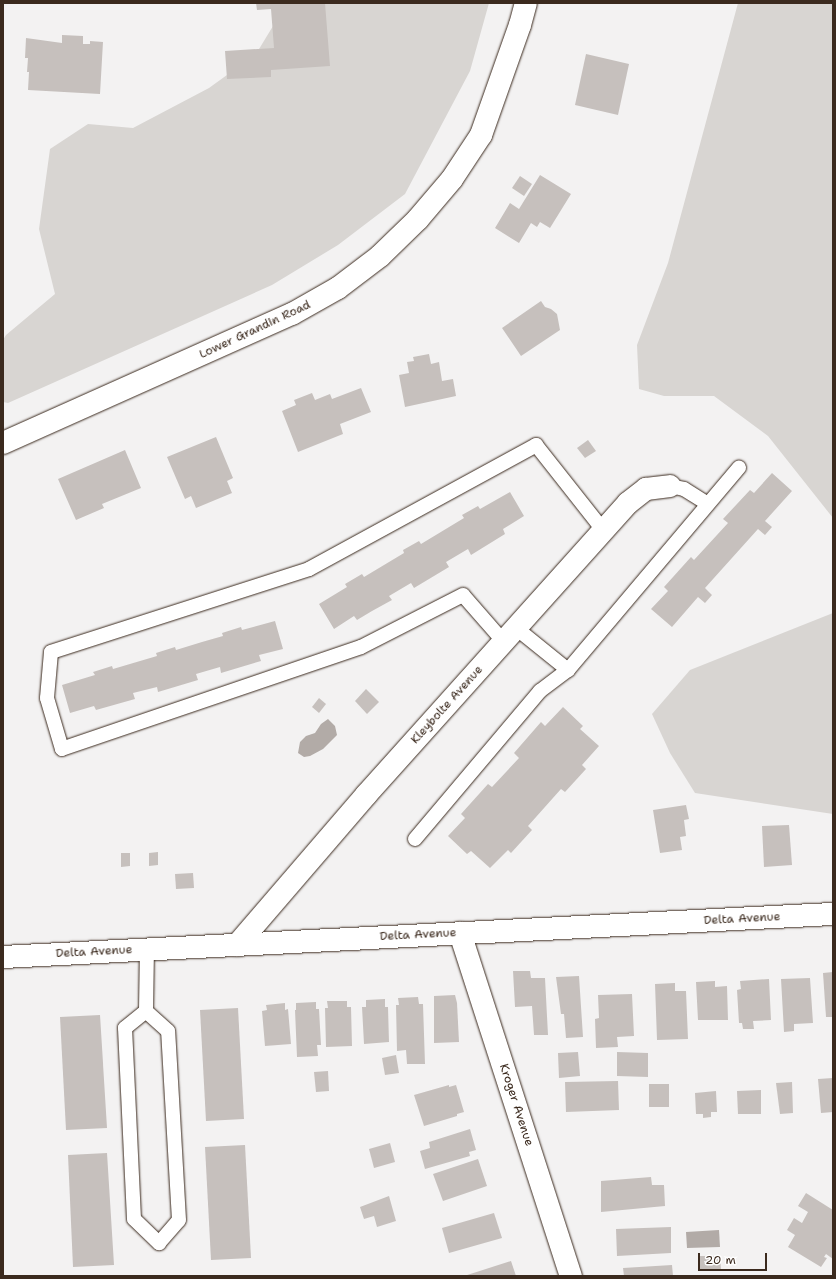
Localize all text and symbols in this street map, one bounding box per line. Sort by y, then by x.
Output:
street label: Lower Grandin Road [197,298,313,362]
street label: Kleybolte Avenue [408,663,486,747]
street label: Delta Avenue [703,910,781,928]
street label: Delta Avenue [379,926,457,944]
street label: Delta Avenue [55,943,133,961]
street label: Kroger Avenue [496,1062,536,1148]
scale bar [700,1245,769,1271]
text: 20 m [705,1252,736,1268]

